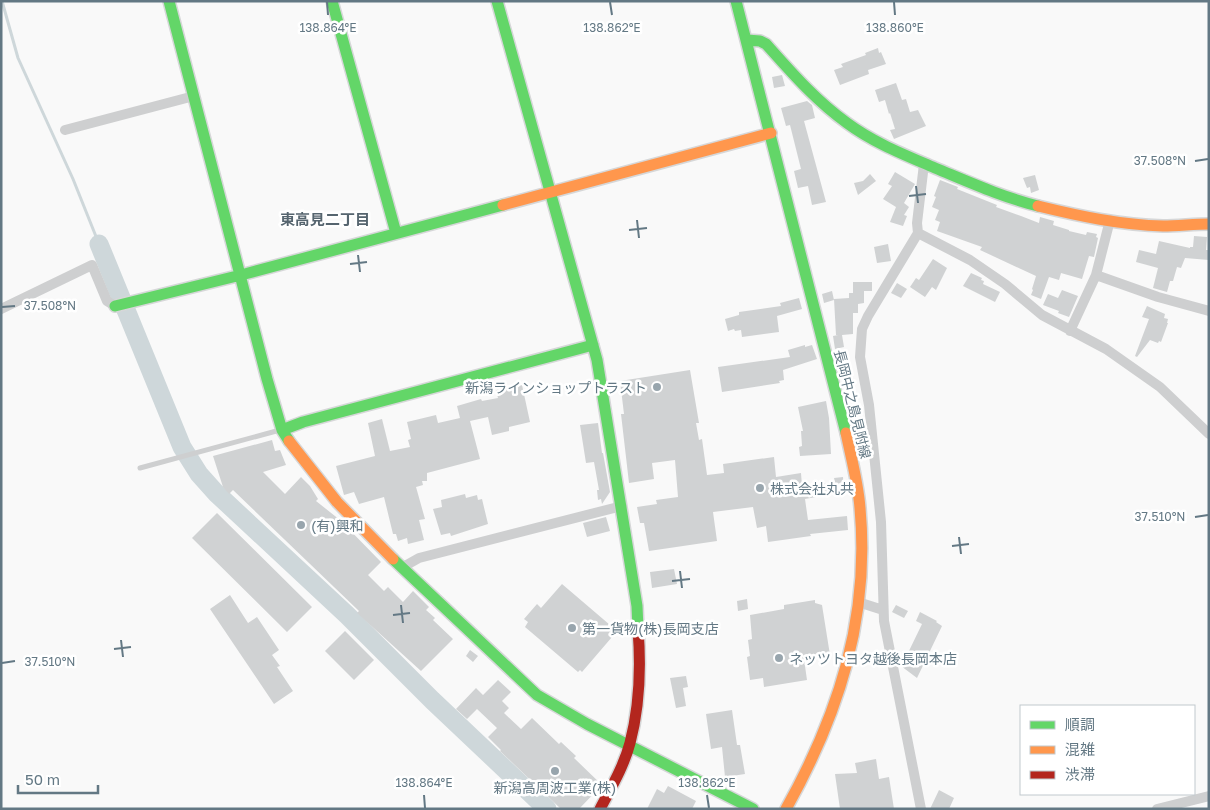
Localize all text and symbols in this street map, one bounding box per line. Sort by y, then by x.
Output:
text: 138.864°E [299,20,357,35]
text: 138.862°E [583,20,641,35]
text: 138.860°E [866,20,924,35]
text: 37.508°N [1134,153,1186,168]
district label: 東高見二丁目 [280,210,370,228]
text: 37.508°N [24,298,76,313]
street label: 長岡中之島見附線 [831,348,875,460]
place label: 新潟ラインショップトラスト [465,379,647,396]
marker: 新潟ラインショップトラスト [651,381,663,393]
place label: 株式会社丸共 [770,480,854,497]
marker: 株式会社丸共 [754,482,766,494]
text: 37.510°N [1134,509,1186,524]
place label: (有)興和 [311,517,364,534]
marker: (有)興和 [295,519,307,531]
place label: 第一貨物(株)長岡支店 [582,620,719,637]
marker: 第一貨物(株)長岡支店 [566,622,578,634]
place label: ネッツトヨタ越後長岡本店 [789,650,957,667]
marker: ネッツトヨタ越後長岡本店 [773,652,785,664]
text: 37.510°N [24,654,76,669]
legend [1020,705,1195,795]
text: 順調 [1065,715,1095,733]
text: 混雑 [1065,740,1095,758]
scale bar [18,762,98,794]
marker: 新潟高周波工業(株) [549,765,561,777]
text: 渋滞 [1065,765,1095,783]
text: 50 m [25,770,60,788]
text: 138.864°E [395,775,453,790]
text: 138.862°E [678,775,736,790]
place label: 新潟高周波工業(株) [494,779,616,796]

